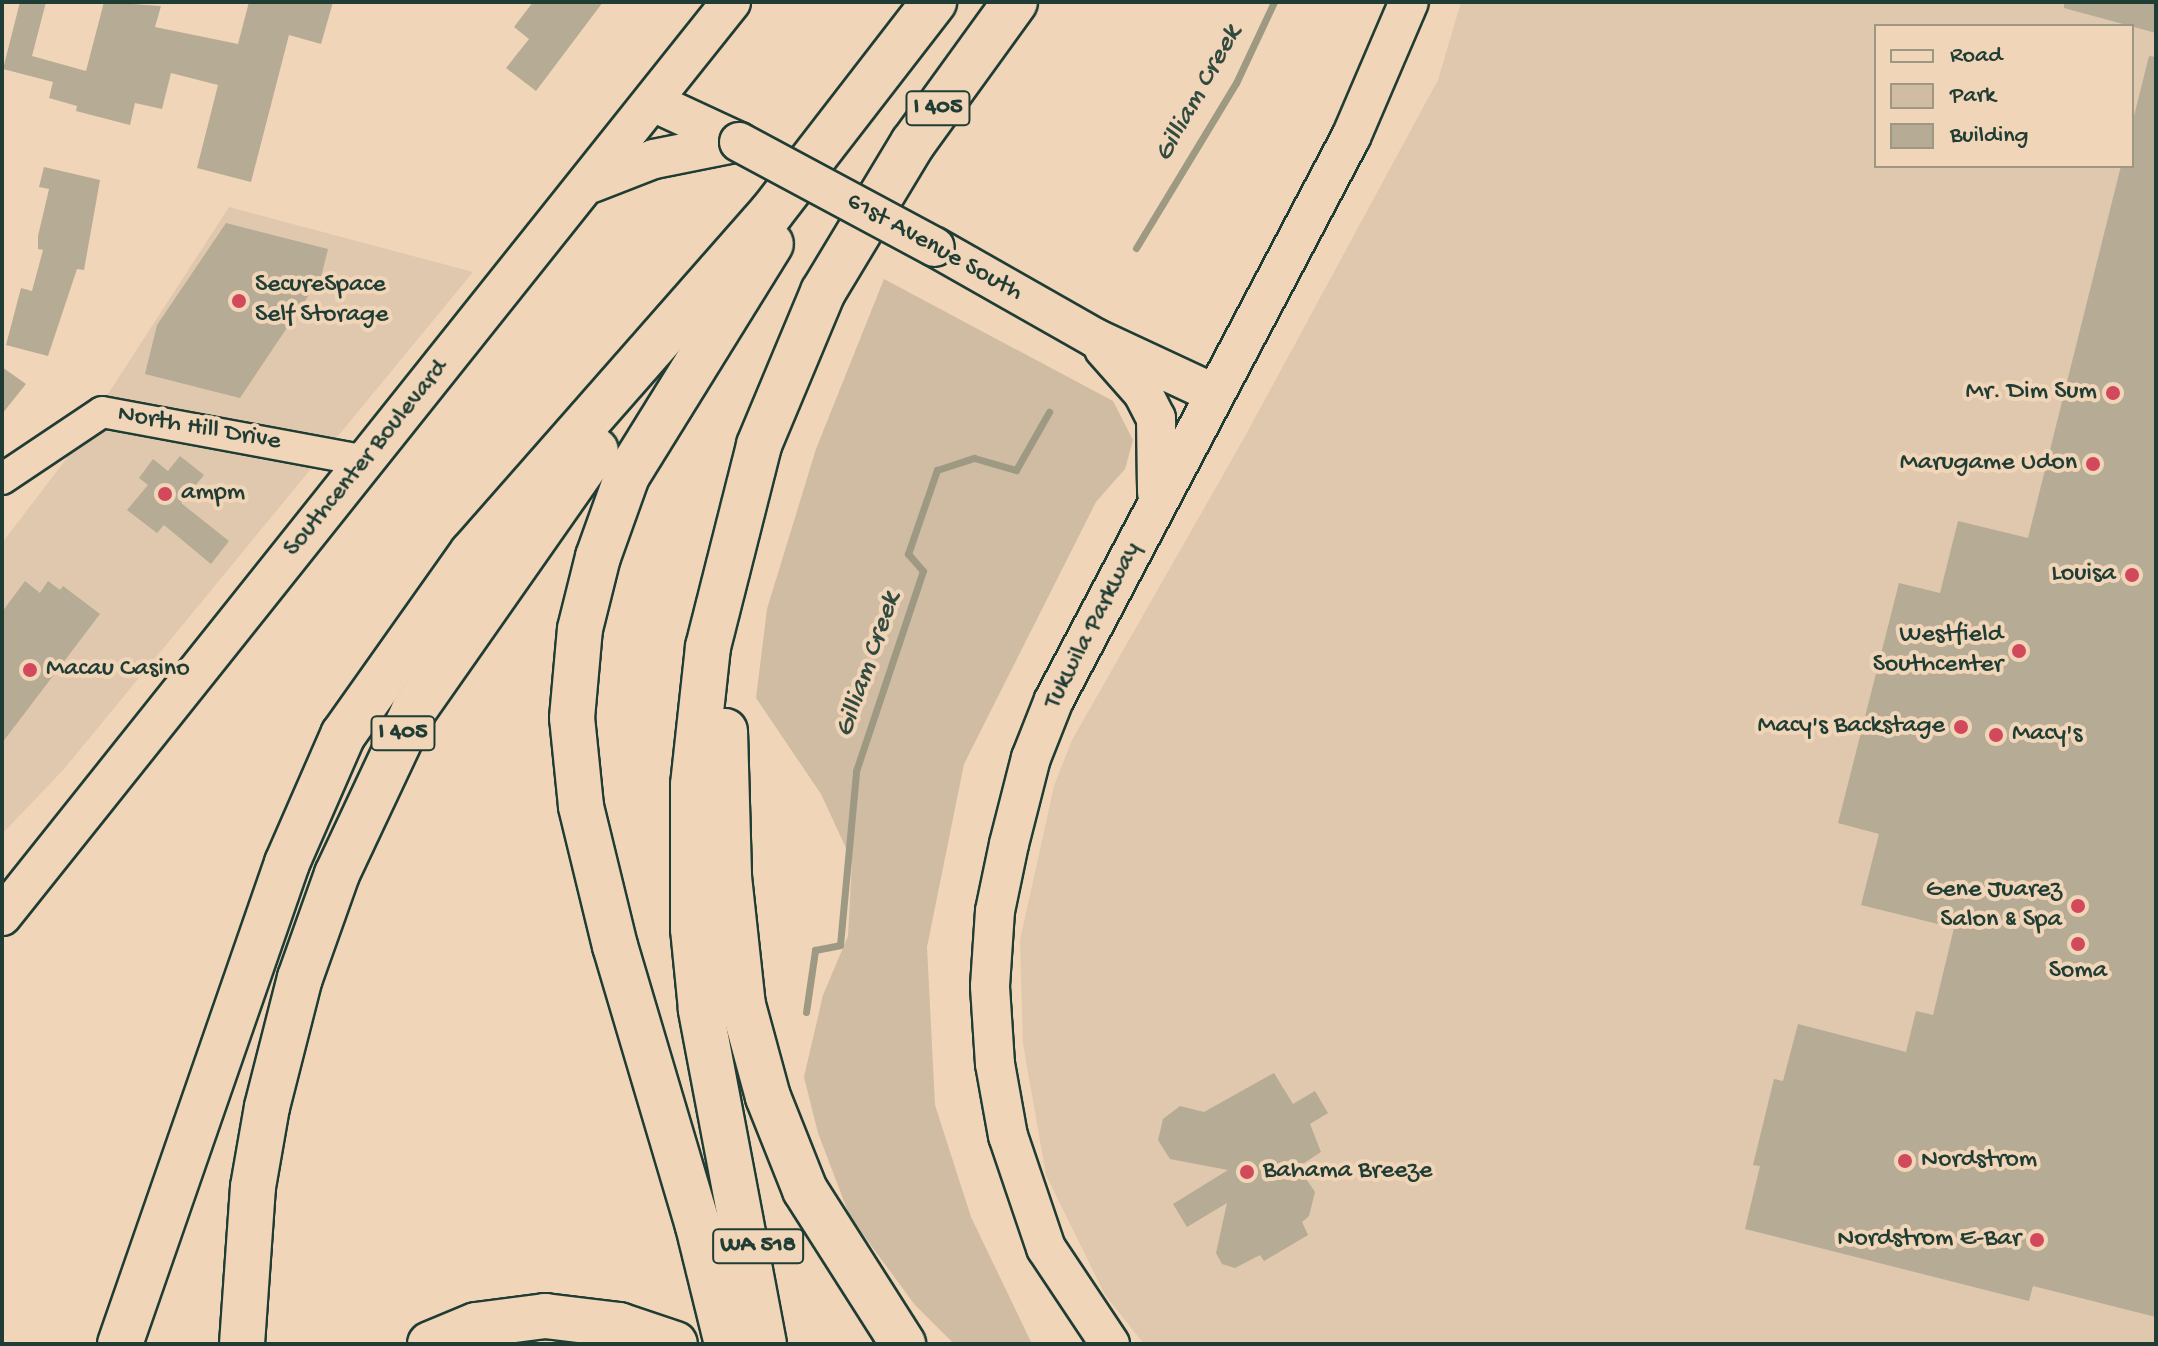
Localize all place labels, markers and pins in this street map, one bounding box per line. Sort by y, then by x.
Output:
place label: SecureSpace Self Storage [255,270,388,332]
marker: SecureSpace Self Storage [230,292,248,310]
place label: Mr. Dim Sum [1966,377,2097,409]
marker: Mr. Dim Sum [2104,384,2122,402]
place label: Marugame Udon [1900,448,2077,480]
marker: Marugame Udon [2084,455,2102,473]
place label: ampm [181,478,245,510]
marker: ampm [156,485,174,503]
place label: Louisa [2051,559,2116,591]
marker: Louisa [2123,566,2141,584]
place label: Westfield Southcenter [1873,620,2003,682]
marker: Westfield Southcenter [2010,642,2028,660]
place label: Macau Casino [46,654,190,686]
marker: Macau Casino [21,661,39,679]
place label: Macy's Backstage [1758,711,1945,743]
marker: Macy's Backstage [1952,718,1970,736]
place label: Macy's [2012,719,2082,751]
marker: Macy's [1987,726,2005,744]
place label: Gene Juarez Salon & Spa [1926,875,2062,936]
marker: Gene Juarez Salon & Spa [2069,897,2087,915]
marker: Soma [2069,935,2087,953]
place label: Soma [2049,956,2107,988]
place label: Nordstrom [1921,1145,2037,1177]
marker: Nordstrom [1896,1152,1914,1170]
place label: Bahama Breeze [1263,1156,1432,1188]
marker: Bahama Breeze [1238,1163,1256,1181]
place label: Nordstrom E-Bar [1837,1224,2021,1256]
marker: Nordstrom E-Bar [2028,1231,2046,1249]

